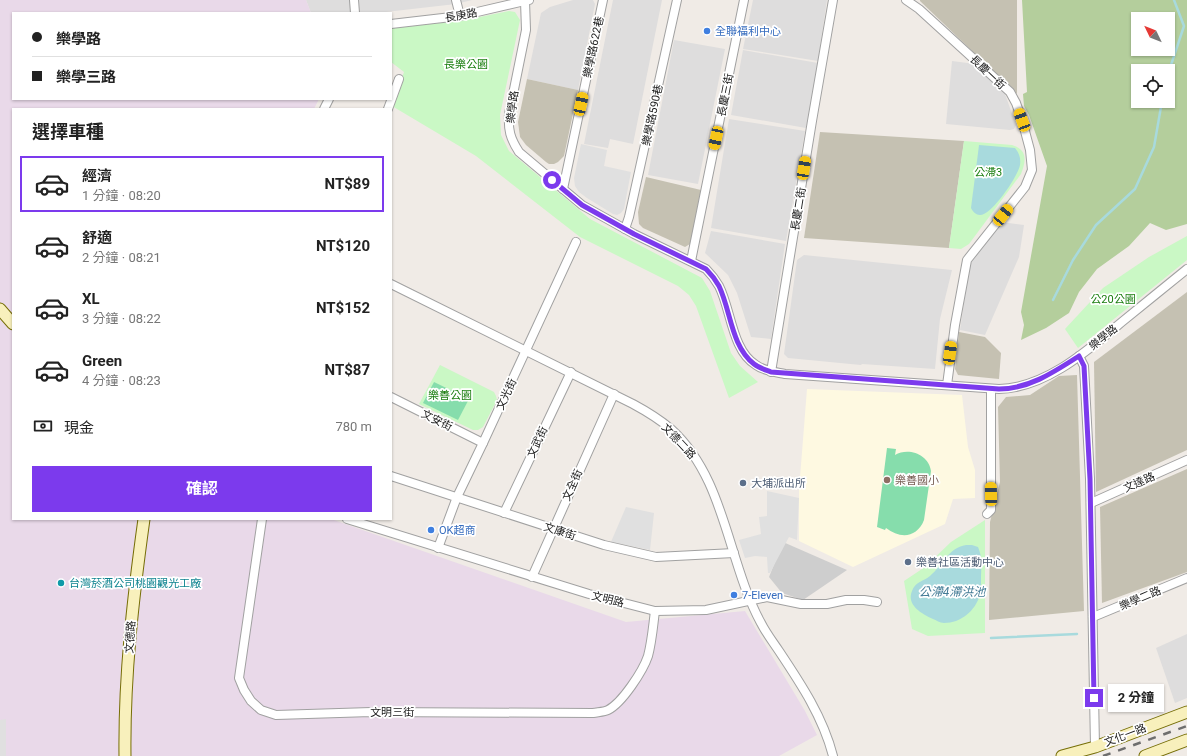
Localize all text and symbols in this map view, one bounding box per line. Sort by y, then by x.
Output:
street label: 長庚路 [444,6,478,25]
north arrow [1131,12,1175,56]
map controls [1131,12,1175,108]
street label: 樂學路622巷 [581,15,606,79]
place label: 全聯福利中心 [715,25,781,38]
marker: 全聯福利中心 [702,26,712,36]
text: 樂學路 [56,30,101,48]
street label: 長慶一街 [967,53,1008,92]
park label: 長樂公園 [444,58,488,71]
button: locate [1131,64,1175,108]
text: 樂學三路 [56,68,116,86]
street label: 長慶三街 [715,72,736,118]
street label: 樂學路590巷 [640,83,665,147]
street label: 樂學路 [504,90,521,124]
car [573,91,589,117]
car [1012,107,1032,133]
text: 選擇車種 [32,121,104,142]
car [708,125,724,151]
car [796,155,812,181]
icon: car [34,166,70,202]
park label: 公滯3 [974,166,1002,179]
text: 經濟 [82,167,112,185]
route start [543,171,561,189]
text: NT$89 [325,175,370,193]
street label: 長慶二街 [789,186,808,232]
text: 1 分鐘 · 08:20 [82,188,161,203]
car [991,202,1015,228]
icon: car [34,228,70,264]
text: 舒適 [82,229,112,247]
text: NT$120 [316,237,370,255]
text: 2 分鐘 · 08:21 [82,250,161,265]
icon: car [34,290,70,326]
text: XL [82,290,100,308]
park label: 公20公園 [1090,293,1136,306]
text: NT$152 [316,299,370,317]
text: 3 分鐘 · 08:22 [82,311,161,326]
street label: 樂學路 [1086,322,1120,353]
car [942,340,958,366]
icon: car [34,352,70,388]
text: Green [82,352,122,370]
text: NT$87 [325,361,370,379]
text: 4 分鐘 · 08:23 [82,373,161,388]
street label: 文光街 [494,377,519,412]
park label: 樂善公園 [428,389,472,402]
street label: 文安街 [419,407,454,434]
icon: cash [32,415,54,437]
text: 現金 [64,419,94,437]
text: 780 m [335,419,372,434]
street label: 文德二路 [659,421,698,462]
street label: 文武街 [525,425,550,460]
button: 確認 [32,466,372,512]
street label: 文全街 [560,467,585,503]
street label: 文達路 [1121,470,1157,495]
place label: 樂善國小 [895,474,939,487]
marker: 樂善國小 [882,475,892,485]
place label: 大埔派出所 [751,477,806,490]
marker: 大埔派出所 [738,478,748,488]
car [985,482,997,506]
street label: 文康街 [542,520,578,543]
place label: OK超商 [439,524,475,537]
marker: OK超商 [426,525,436,535]
place label: 樂善社區活動中心 [916,556,1004,569]
marker: 樂善社區活動中心 [903,557,913,567]
place label: 台灣菸酒公司桃園觀光工廠 [69,577,201,590]
marker: 台灣菸酒公司桃園觀光工廠 [56,578,66,588]
street label: 樂學二路 [1117,584,1163,613]
water label: 公滯4滯洪池 [919,585,987,599]
street label: 文明路 [590,589,625,610]
place label: 7-Eleven [742,589,783,602]
marker: 7-Eleven [729,590,739,600]
street label: 文德路 [123,620,138,654]
callout: 2 分鐘 [1108,684,1164,712]
route end [1085,689,1103,707]
text: 2 分鐘 [1118,690,1154,705]
street label: 文明三街 [370,706,414,719]
street label: 文化一路 [1102,722,1148,749]

